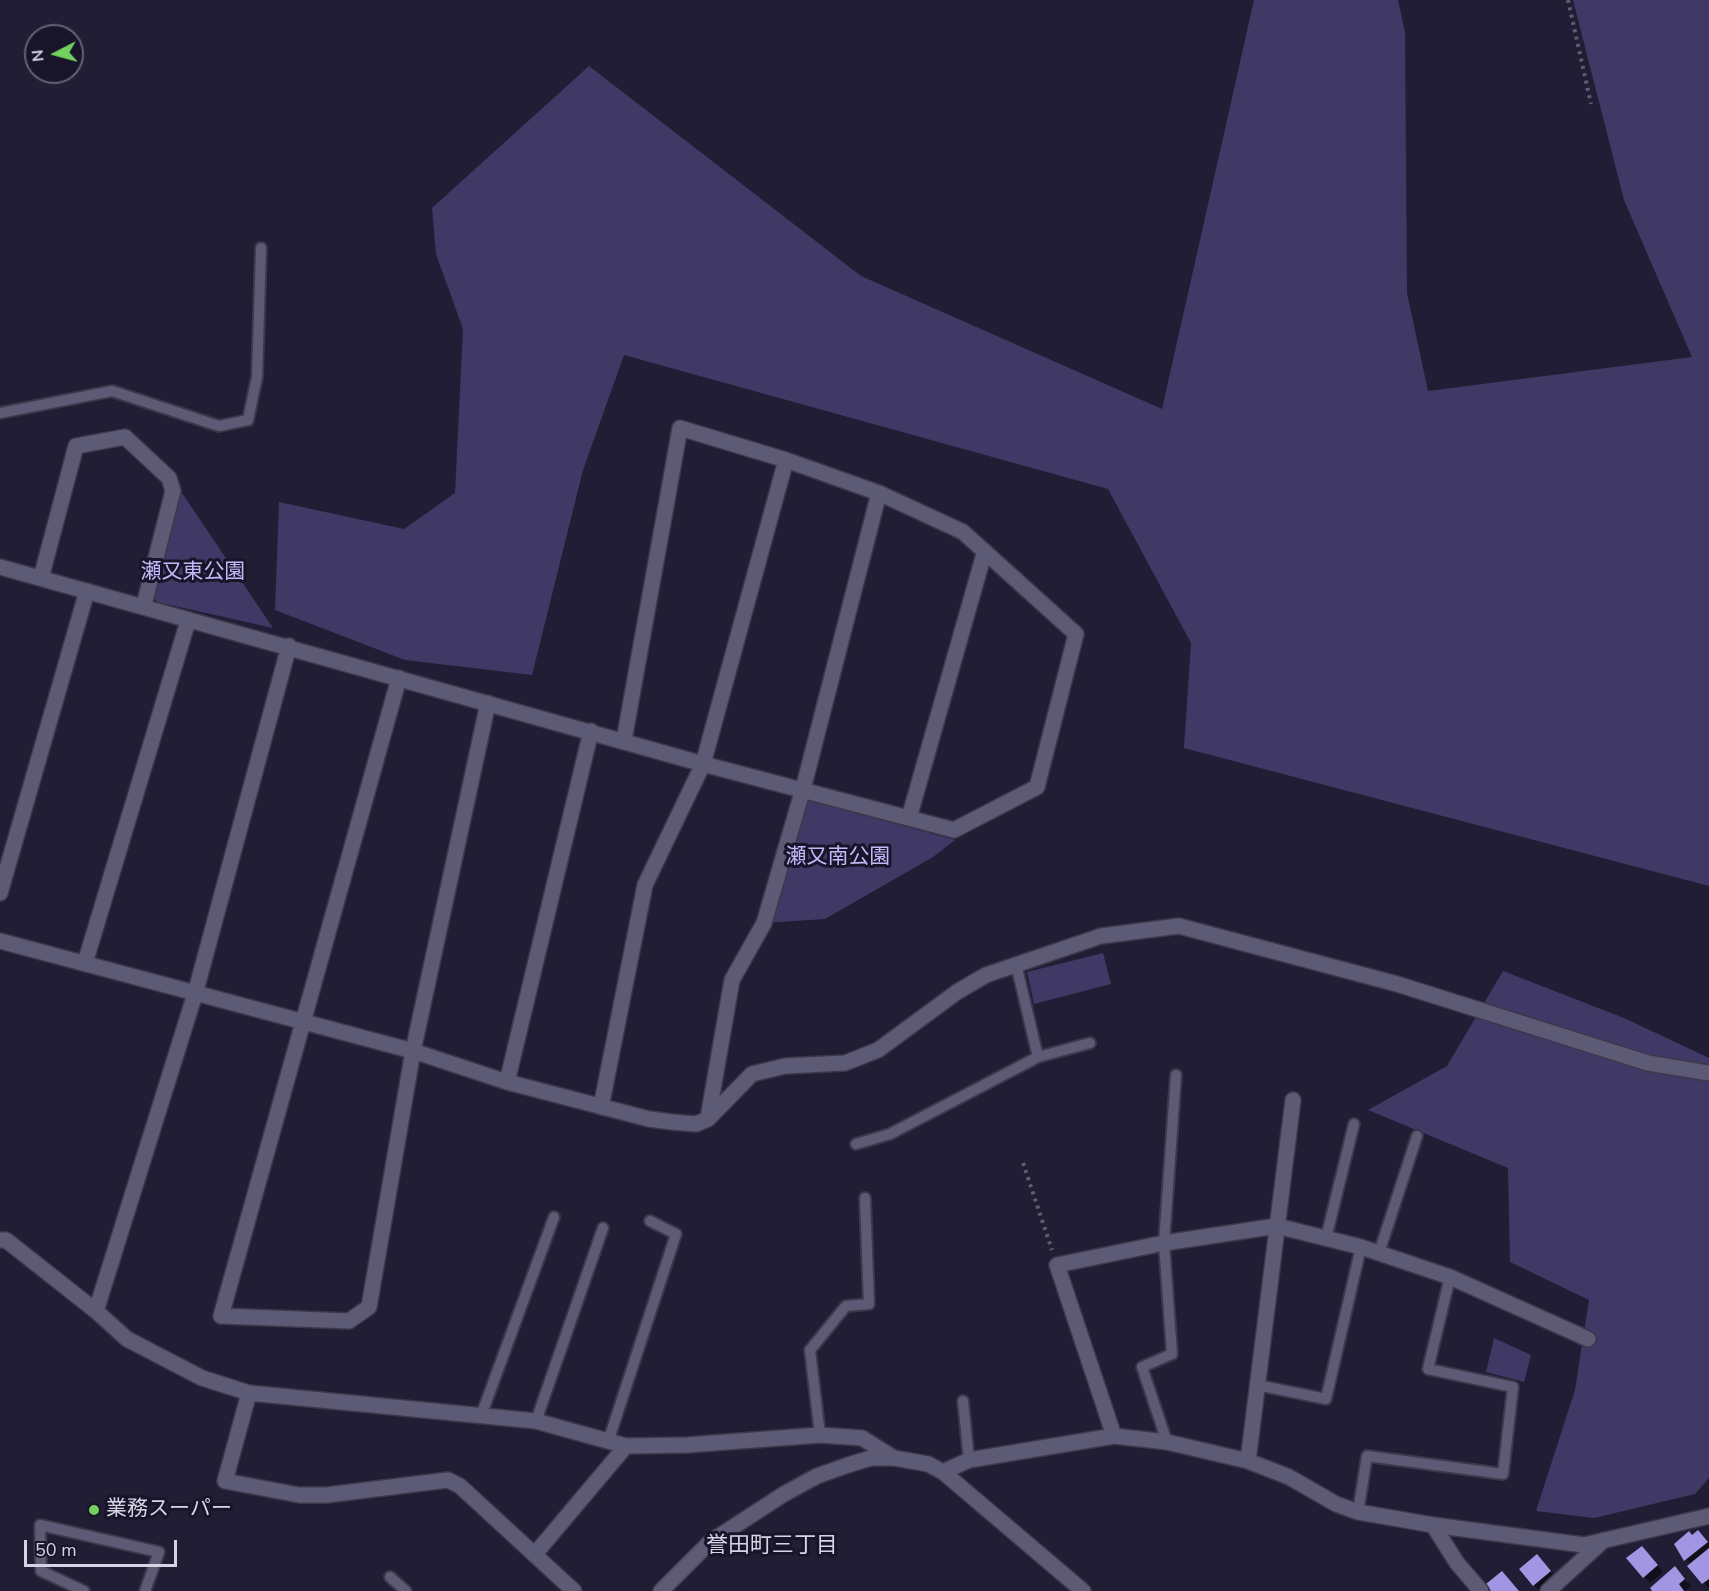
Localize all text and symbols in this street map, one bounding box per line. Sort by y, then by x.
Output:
north arrow [24,24,84,84]
text: N [27,49,50,63]
park label: 瀬又東公園 [141,560,245,586]
park label: 瀬又南公園 [786,845,890,871]
place label: 業務スーパー [106,1497,232,1523]
marker: 業務スーパー [87,1503,101,1517]
scale bar [27,1528,180,1566]
district label: 誉田町三丁目 [706,1534,838,1560]
text: 50 m [35,1538,77,1562]

